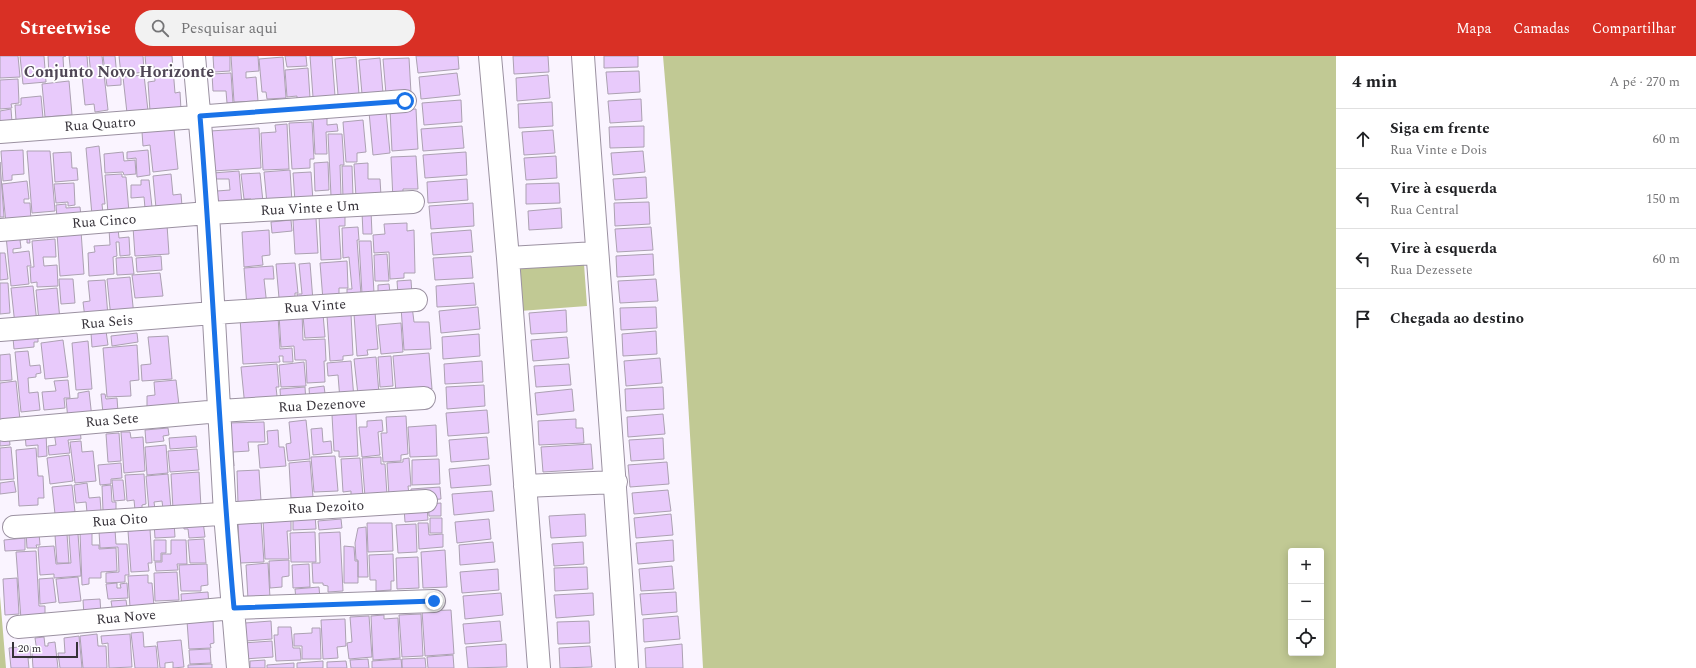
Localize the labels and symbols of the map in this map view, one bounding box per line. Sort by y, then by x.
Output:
district label: Conjunto Novo Horizonte [24,60,214,84]
route start [396,92,414,110]
street label: Rua Quatro [64,111,136,137]
street label: Rua Vinte e Um [260,195,360,221]
street label: Rua Cinco [71,208,137,234]
street label: Rua Vinte [283,293,347,319]
street label: Rua Seis [80,309,134,335]
street label: Rua Dezenove [278,392,367,418]
street label: Rua Sete [84,407,140,433]
street label: Rua Dezoito [287,495,365,519]
street label: Rua Oito [92,508,148,532]
route end [425,592,443,610]
street label: Rua Nove [95,604,157,630]
scale bar [12,640,78,659]

